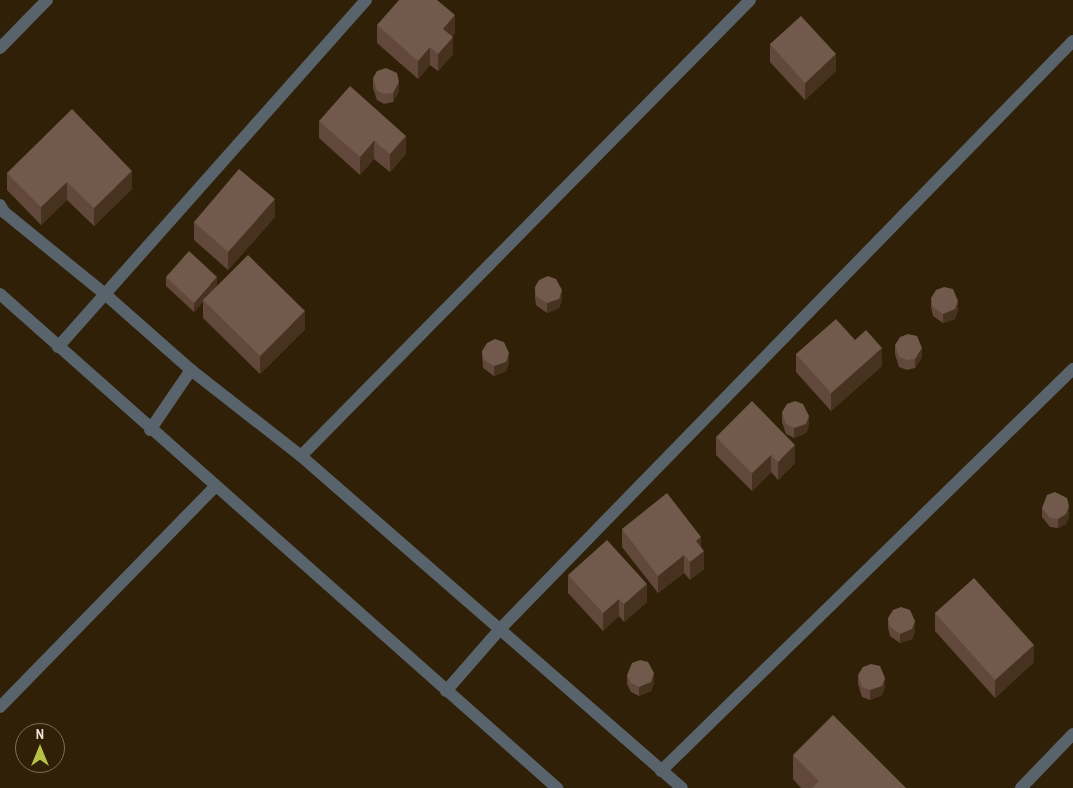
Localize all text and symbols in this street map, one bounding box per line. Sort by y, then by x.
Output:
north arrow [15,723,65,773]
text: N [36,725,44,743]

